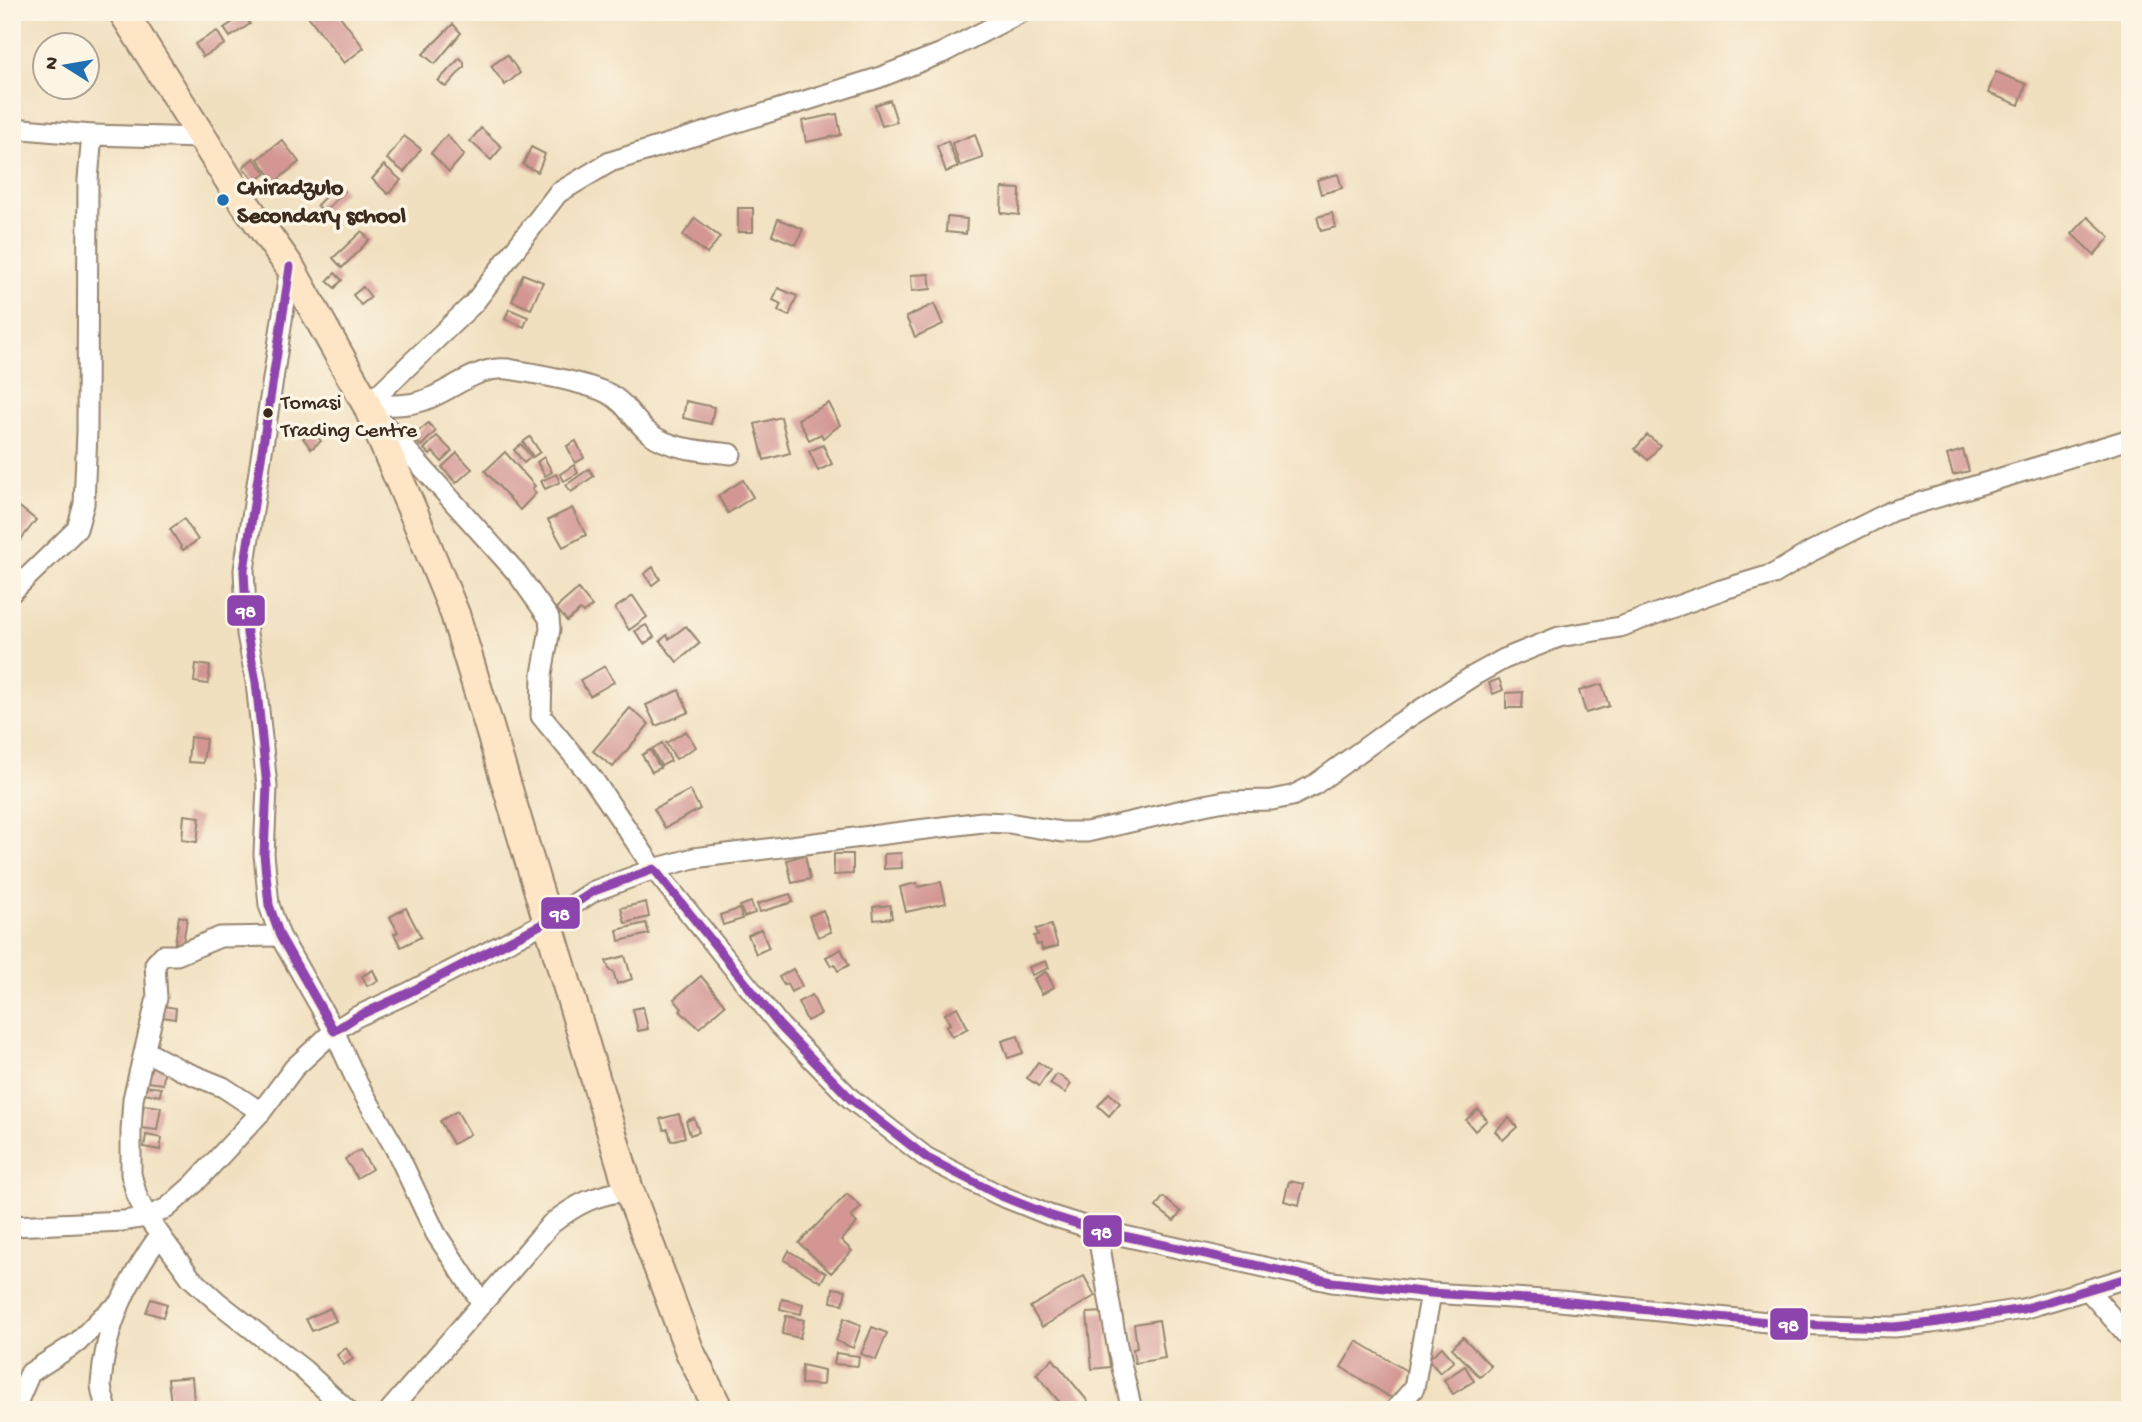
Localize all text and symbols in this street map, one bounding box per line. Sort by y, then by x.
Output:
north arrow [32,32,102,102]
text: N [40,55,65,72]
place label: Chiradzulo Secondary school [237,175,406,232]
marker: Chiradzulo Secondary school [215,192,231,208]
place label: Tomasi Trading Centre [279,391,418,445]
marker: Tomasi Trading Centre [261,406,275,420]
line badge: 98 [226,594,266,627]
text: 98 [235,602,257,625]
line badge: 98 [540,896,581,930]
text: 98 [549,905,571,928]
line badge: 98 [1082,1214,1123,1248]
text: 98 [1091,1223,1113,1246]
line badge: 98 [1769,1307,1809,1341]
text: 98 [1778,1316,1800,1339]

